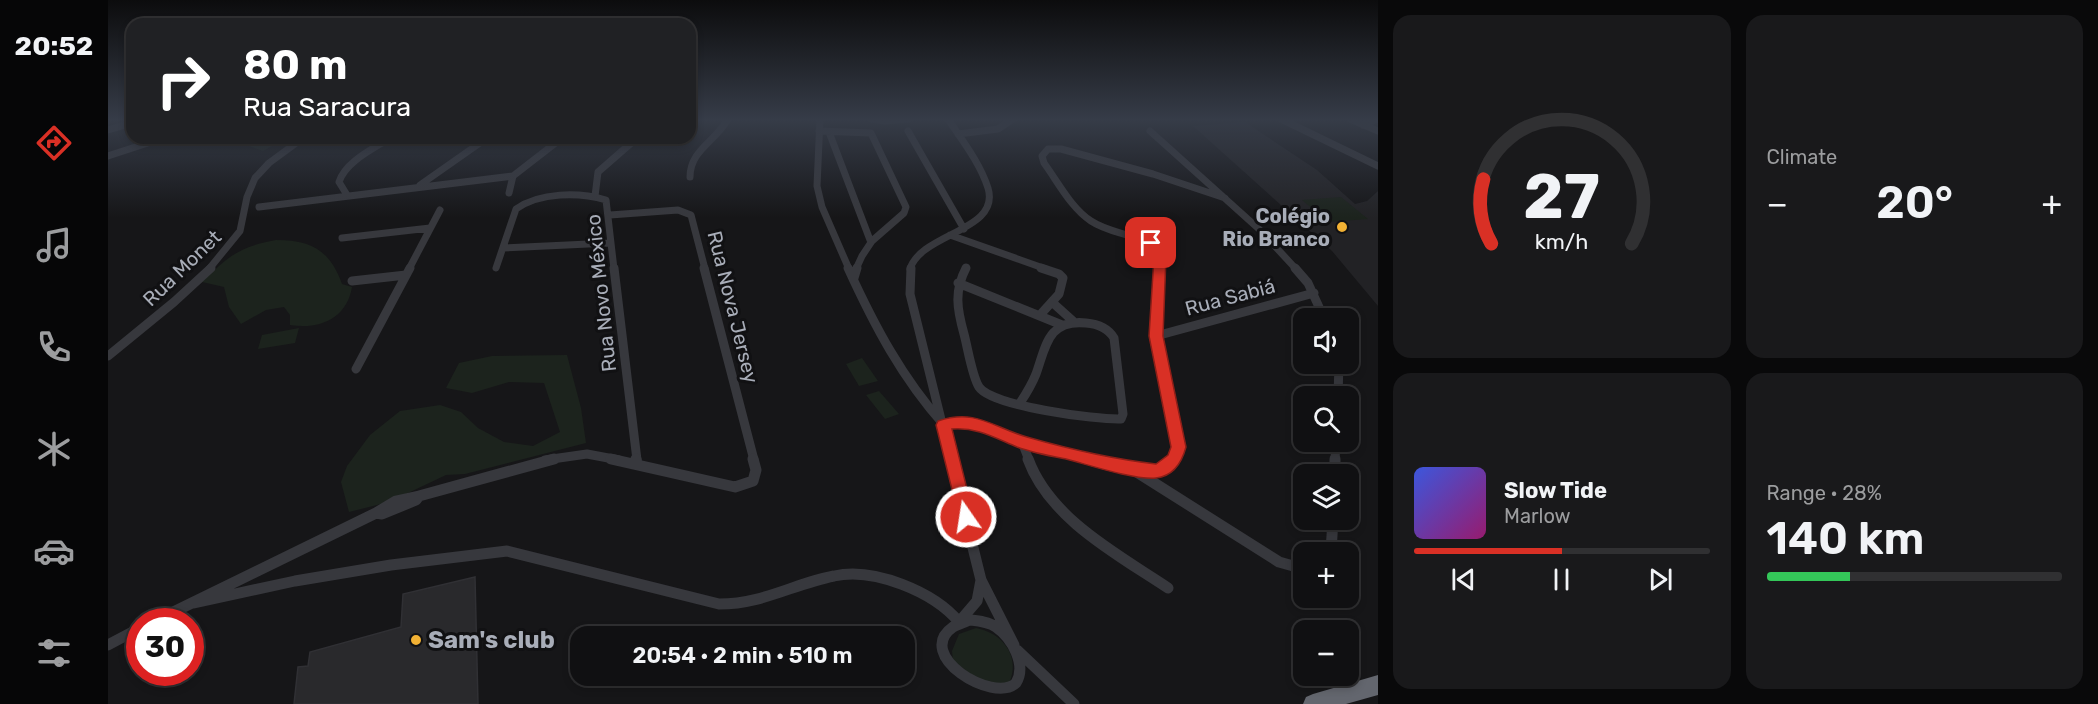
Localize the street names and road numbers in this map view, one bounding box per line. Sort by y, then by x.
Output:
street label: Rua Novo México [581,213,621,373]
street label: Rua Monet [138,225,226,311]
street label: Rua Nova Jersey [702,228,764,386]
street label: Rua Sabiá [1182,273,1278,321]

